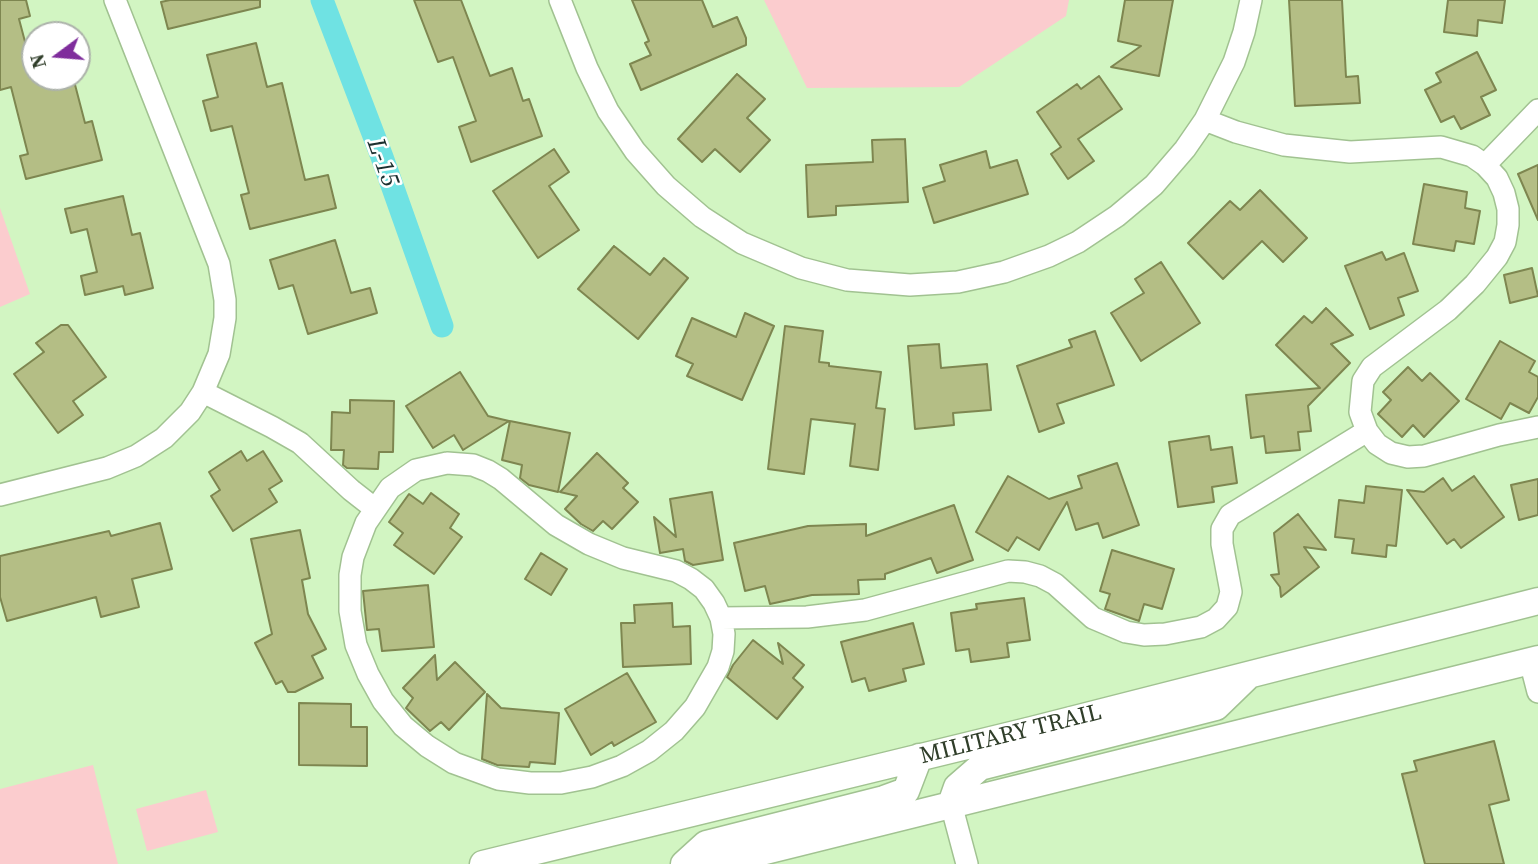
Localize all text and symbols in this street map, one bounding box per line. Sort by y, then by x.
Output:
north arrow [21,21,91,91]
text: N [23,51,52,71]
water label: L-15 [359,134,405,192]
street label: MILITARY TRAIL [917,698,1105,772]

